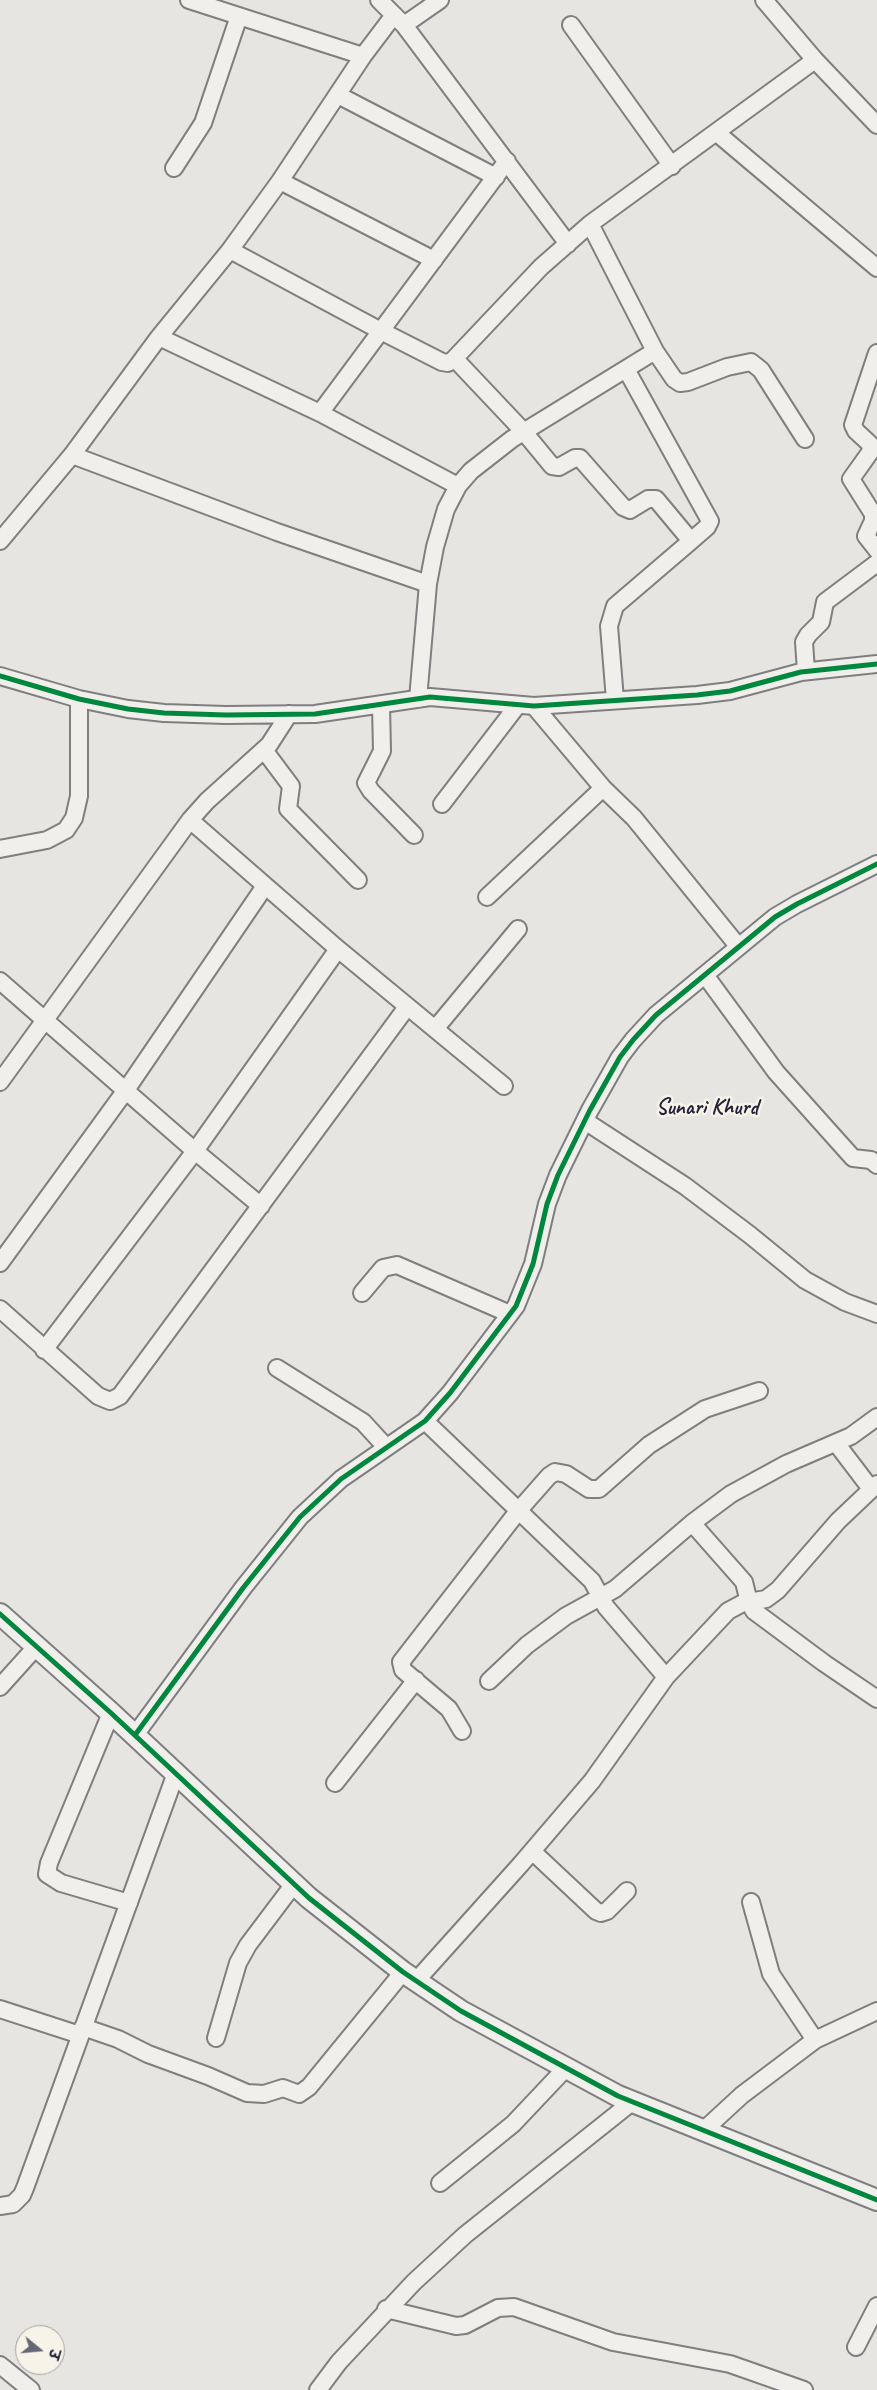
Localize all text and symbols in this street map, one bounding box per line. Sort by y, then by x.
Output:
district label: Sunari Khurd [656,1095,758,1121]
north arrow [15,2325,65,2375]
text: उ [44,2347,63,2361]

